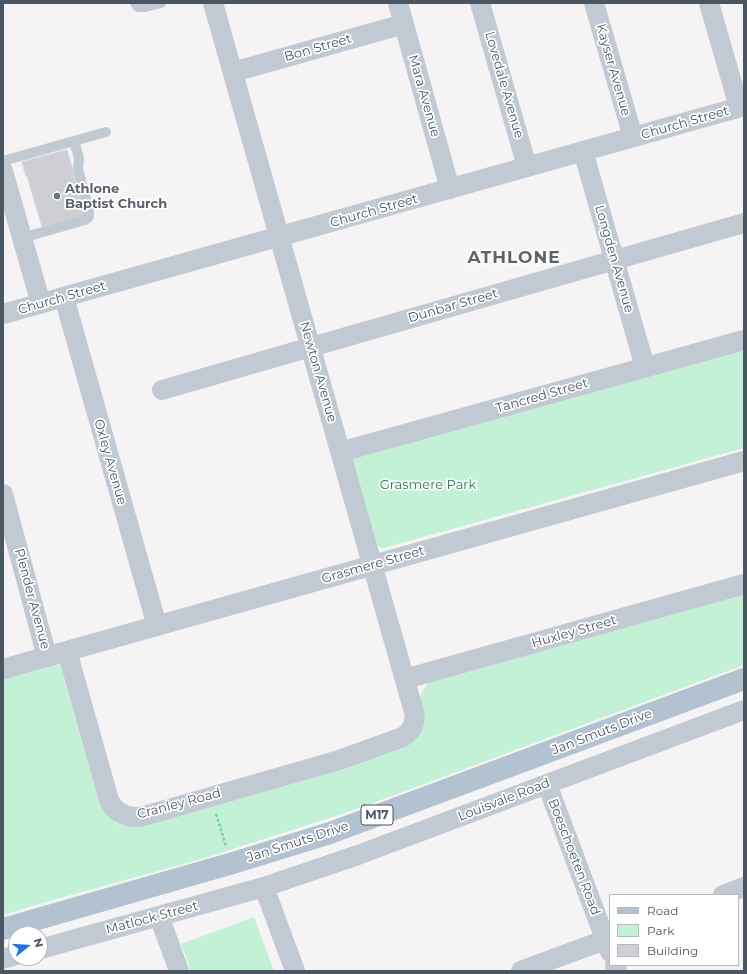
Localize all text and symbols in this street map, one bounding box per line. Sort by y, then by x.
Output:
street label: Kayser Avenue [592,22,634,118]
street label: Lovedale Avenue [481,30,527,140]
street label: Bon Street [282,31,354,65]
street label: Mara Avenue [405,53,443,139]
street label: Church Street [639,103,731,143]
place label: Athlone Baptist Church [65,181,167,212]
marker: Athlone Baptist Church [52,191,62,201]
street label: Church Street [328,191,420,231]
street label: Longden Avenue [591,203,637,315]
district label: ATHLONE [467,248,561,268]
street label: Church Street [16,278,108,318]
street label: Dunbar Street [406,286,500,326]
street label: Newton Avenue [296,320,340,424]
street label: Tancred Street [494,375,590,417]
street label: Oxley Avenue [90,417,130,507]
park label: Grasmere Park [380,477,476,493]
street label: Grasmere Street [320,543,426,587]
street label: Plender Avenue [11,547,53,651]
street label: Huxley Street [530,612,618,652]
street label: Jan Smuts Drive [550,706,654,758]
street label: Louisvale Road [456,775,552,825]
street label: Cranley Road [135,785,223,823]
street label: Boeschoeten Road [545,797,603,917]
road number: M17 [361,805,393,825]
street label: Jan Smuts Drive [245,818,351,866]
legend [609,894,739,966]
street label: Matlock Street [104,898,200,938]
text: Road [647,903,678,918]
text: Park [647,923,674,938]
north arrow [8,926,48,966]
text: N [31,936,47,949]
text: Building [647,943,698,958]

